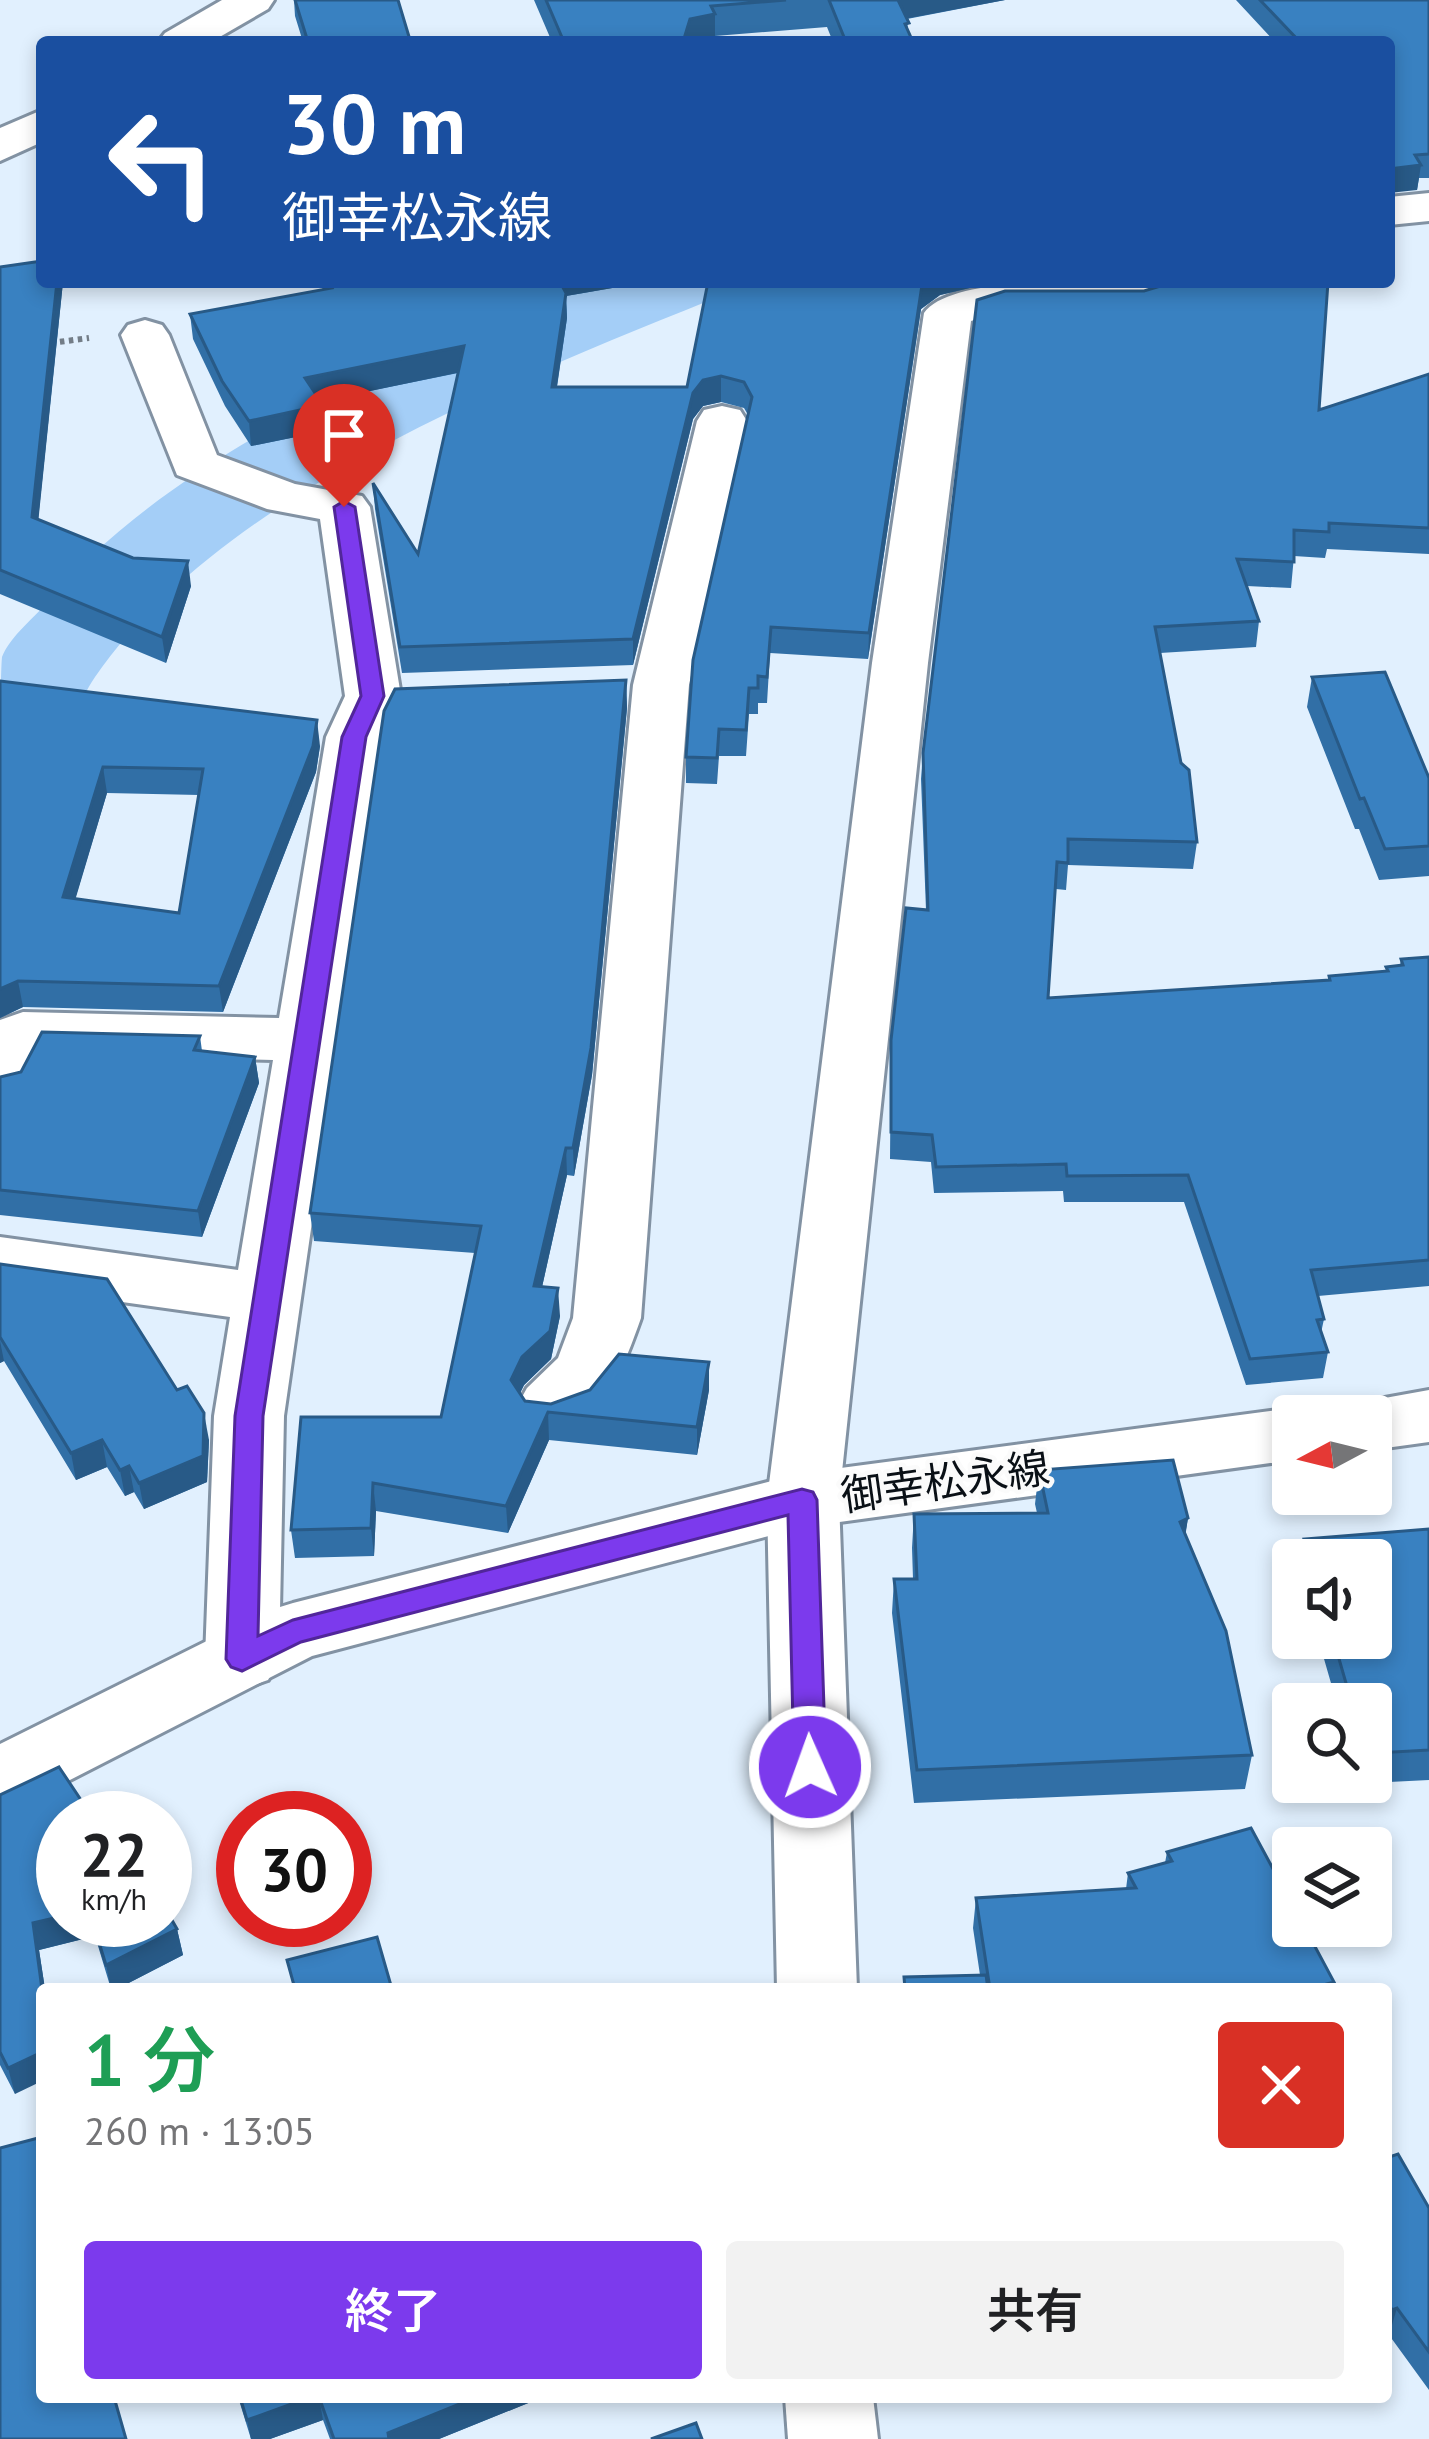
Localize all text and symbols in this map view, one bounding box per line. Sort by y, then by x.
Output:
text: 30 m [282,68,466,177]
icon: left [84,84,240,240]
text: 御幸松永線 [282,182,552,252]
pin [293,384,395,507]
icon: arrive [311,402,377,468]
north arrow [1272,1395,1392,1515]
map controls [1272,1395,1392,1947]
street label: 御幸松永線 [837,1439,1053,1523]
button: sound [1272,1539,1392,1659]
button: search [1272,1683,1392,1803]
position arrow [747,1704,873,1830]
speed limit sign: 30 [216,1791,372,1947]
text: 22 [80,1815,148,1893]
button: layers [1272,1827,1392,1947]
text: km/h [81,1879,147,1918]
text: 1 分 [84,2013,215,2106]
button: close [1218,2022,1344,2148]
text: 260 m · 13:05 [84,2105,315,2156]
button: 終了 [84,2241,702,2379]
button: 共有 [726,2241,1344,2379]

